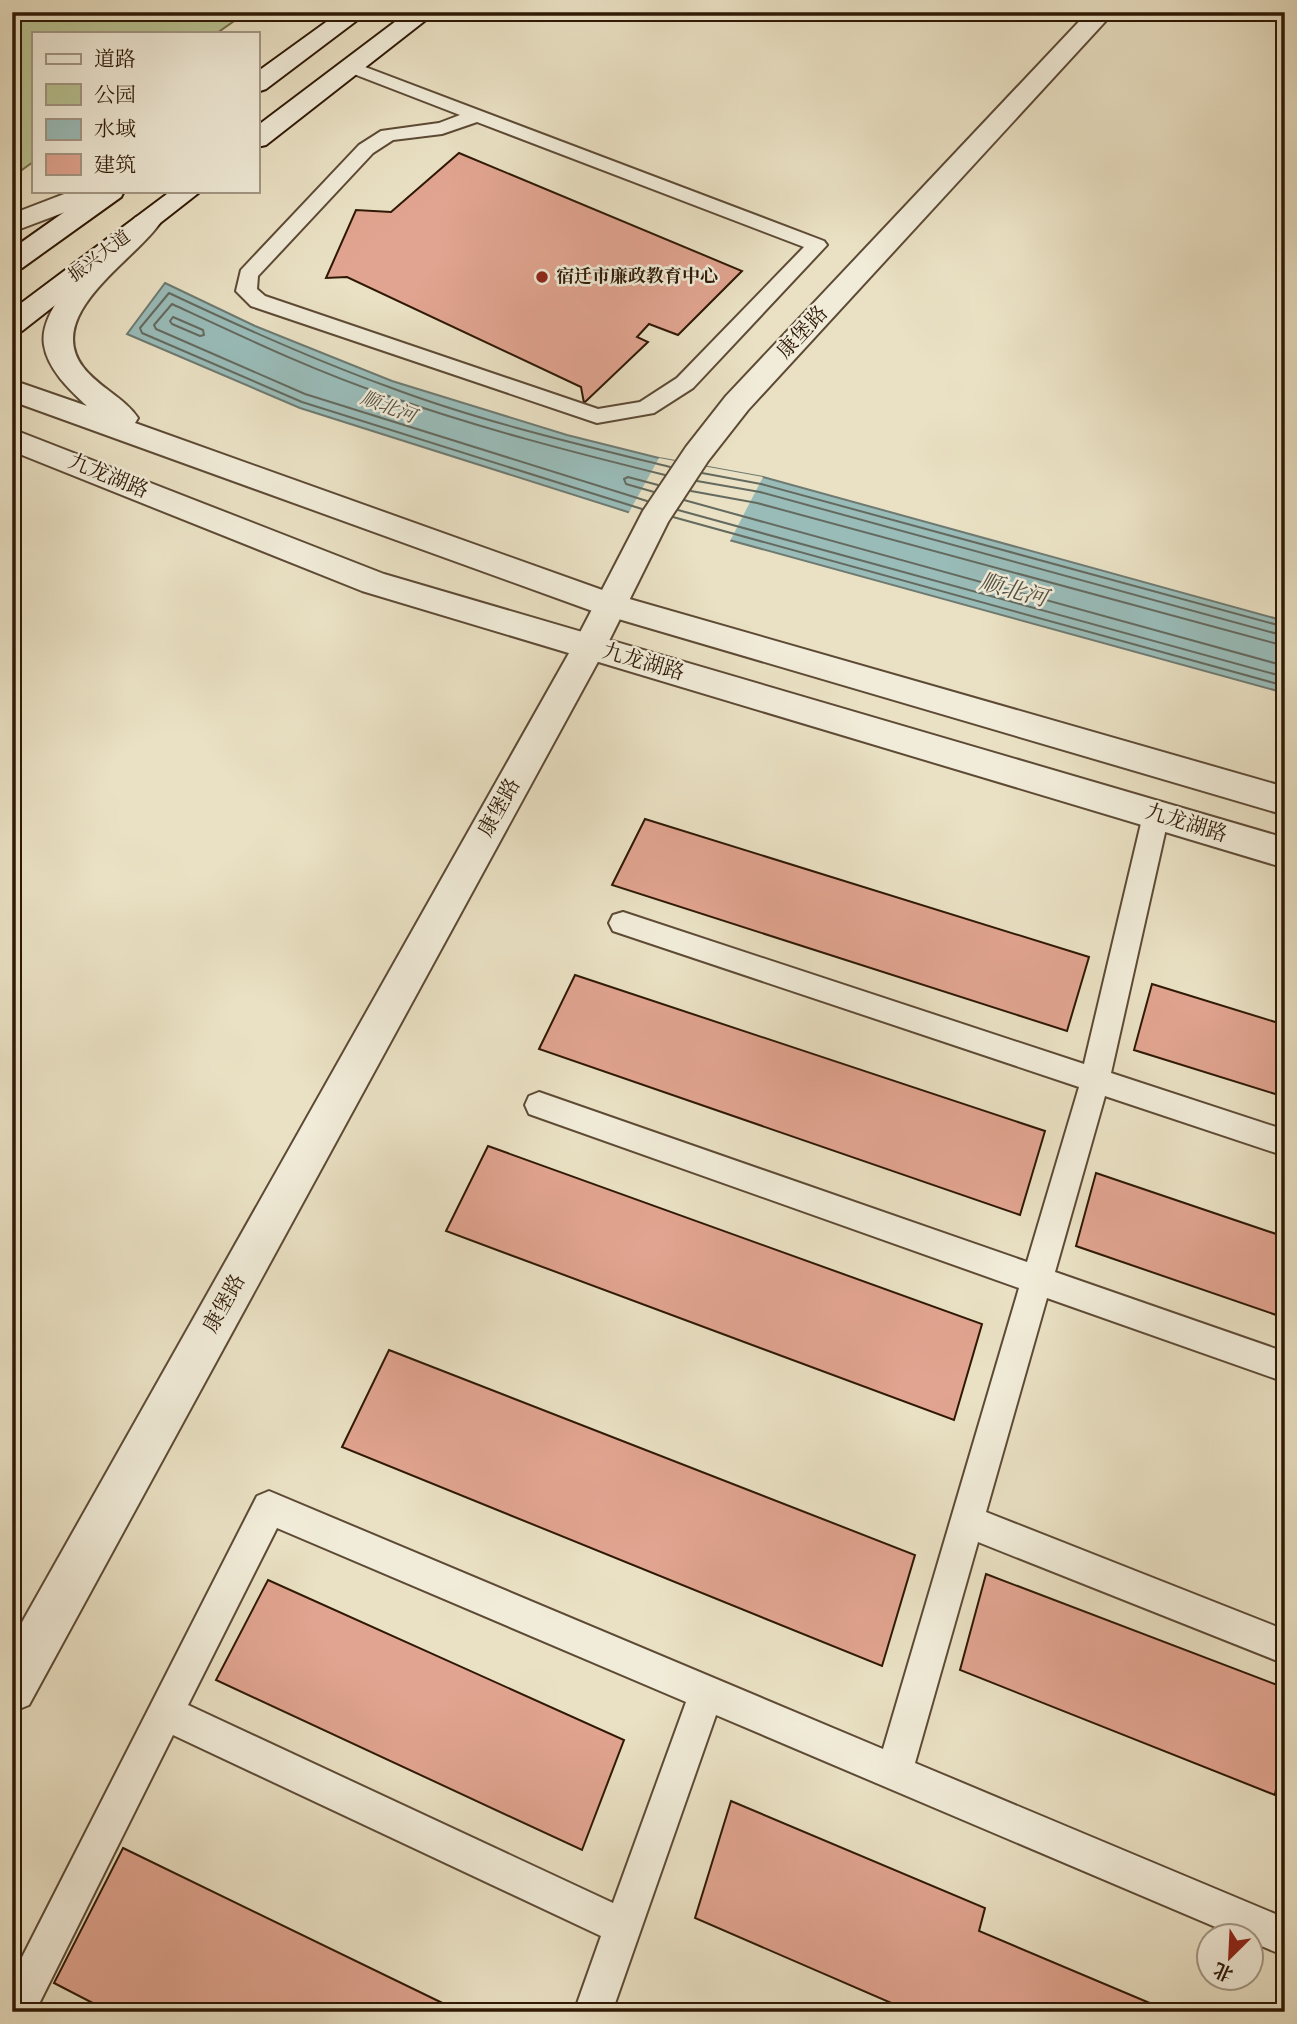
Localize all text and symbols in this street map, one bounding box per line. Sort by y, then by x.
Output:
legend [32,32,259,192]
text: 道路 [94,47,136,74]
text: 公园 [94,83,136,110]
text: 水域 [94,117,136,144]
text: 建筑 [94,153,136,180]
street label: 振兴大道 [64,226,136,288]
place label: 宿迁市廉政教育中心 [556,266,718,289]
marker: 宿迁市廉政教育中心 [534,269,550,285]
street label: 康堡路 [772,301,834,365]
water label: 顺北河 [357,387,422,430]
street label: 九龙湖路 [64,449,152,505]
water label: 顺北河 [976,568,1054,615]
street label: 九龙湖路 [599,638,687,688]
street label: 康堡路 [473,774,527,842]
street label: 九龙湖路 [1142,799,1230,849]
street label: 康堡路 [198,1270,252,1338]
north arrow [1196,1923,1266,1993]
text: 北 [1210,1956,1237,1986]

